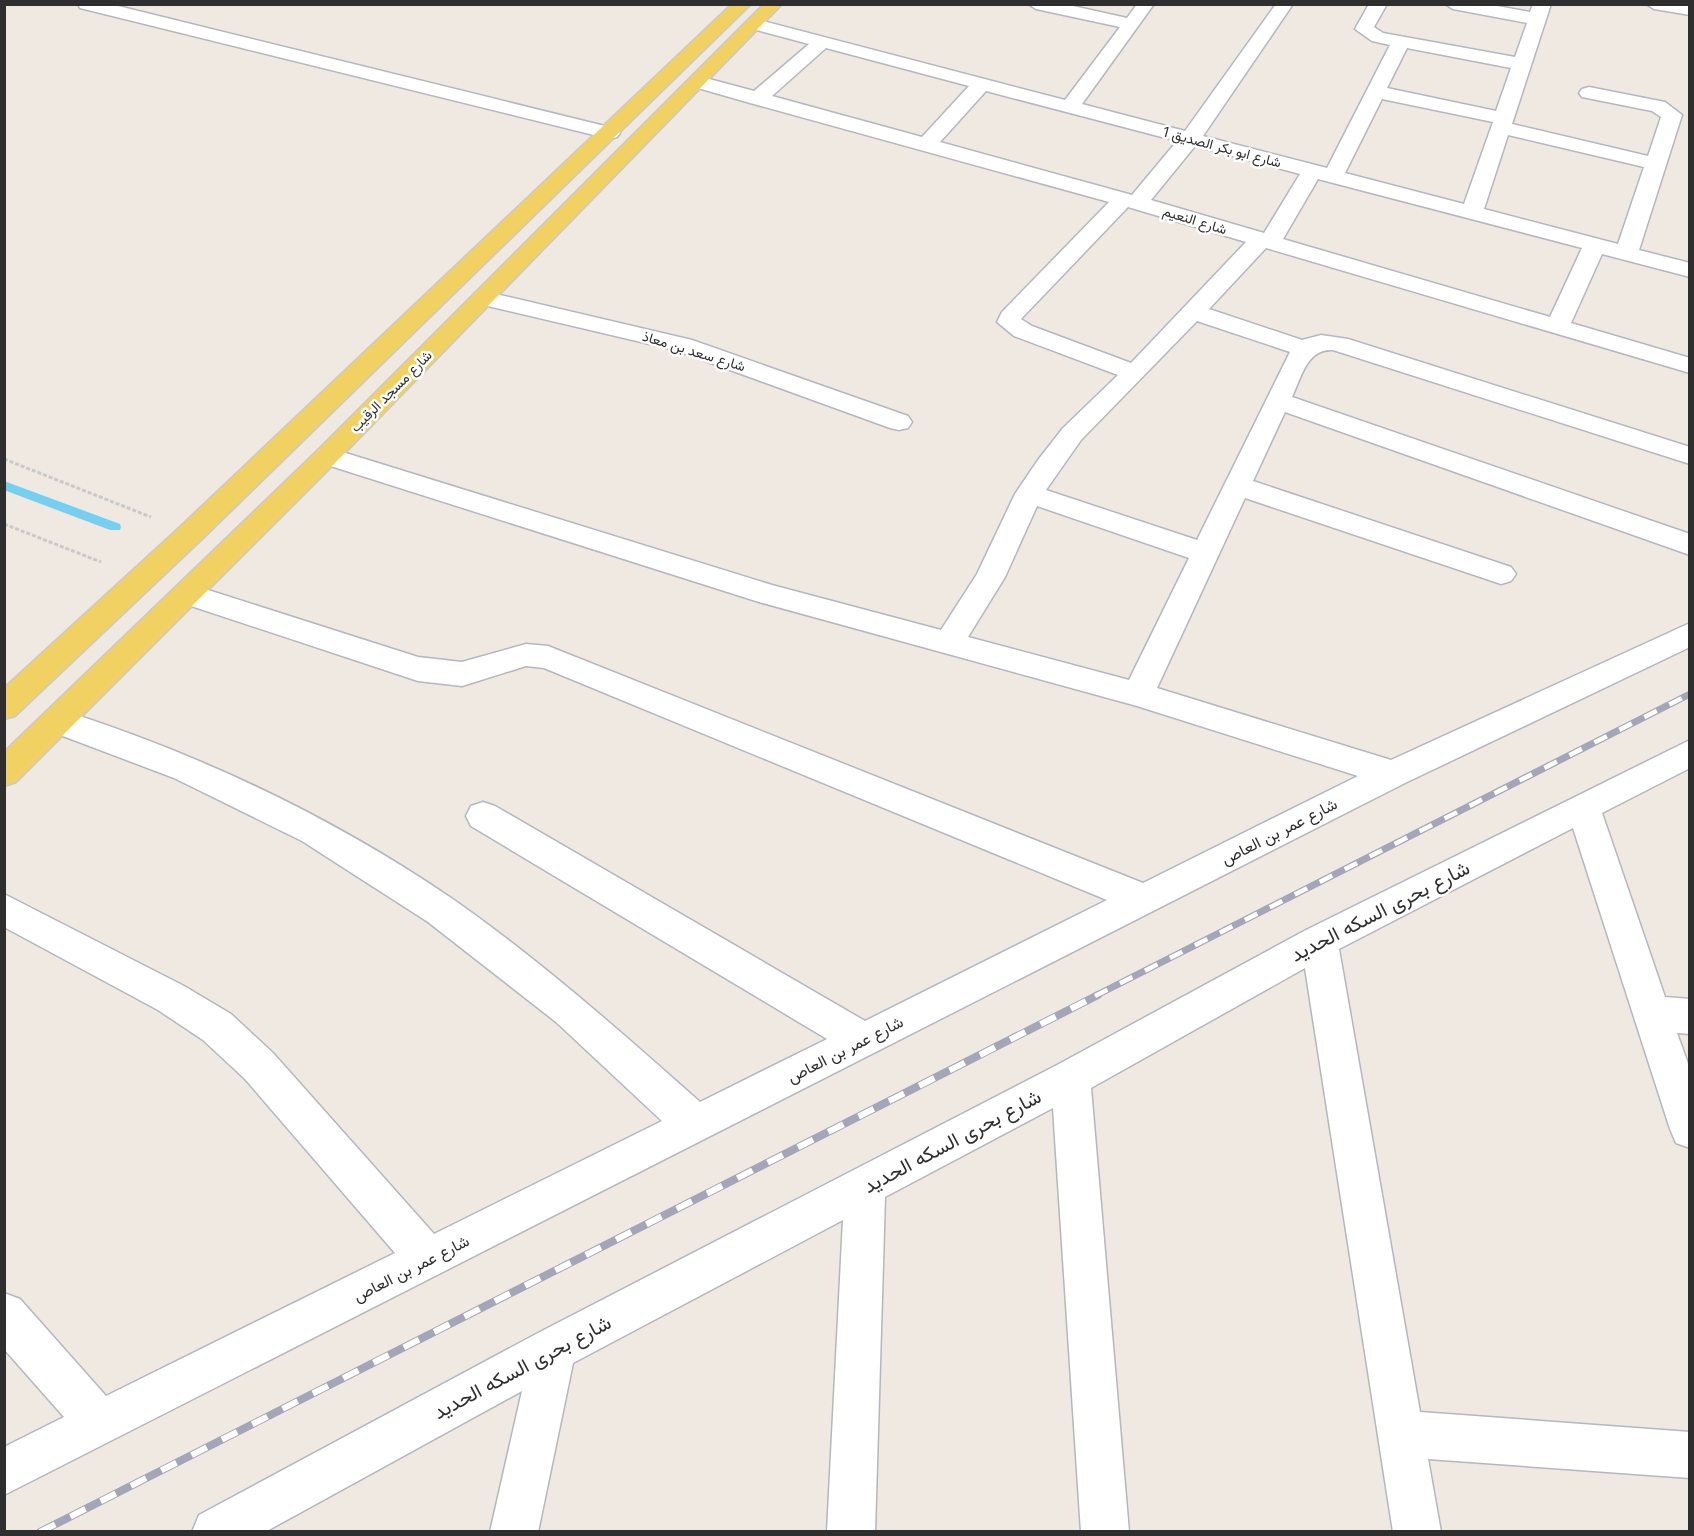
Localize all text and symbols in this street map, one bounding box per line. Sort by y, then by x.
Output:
street label: شارع ابو بكر الصديق 1 [1160,123,1283,173]
street label: شارع النعيم [1160,202,1229,240]
street label: شارع سعد بن معاذ [640,327,748,377]
street label: شارع مسجد الرقيب [346,346,437,437]
street label: شارع عمر بن العاص [1218,793,1341,871]
street label: شارع بحرى السكه الحديد [1286,855,1475,968]
street label: شارع عمر بن العاص [784,1011,907,1089]
street label: شارع بحرى السكه الحديد [859,1084,1046,1200]
street label: شارع عمر بن العاص [350,1230,473,1308]
street label: شارع بحرى السكه الحديد [429,1310,616,1426]

